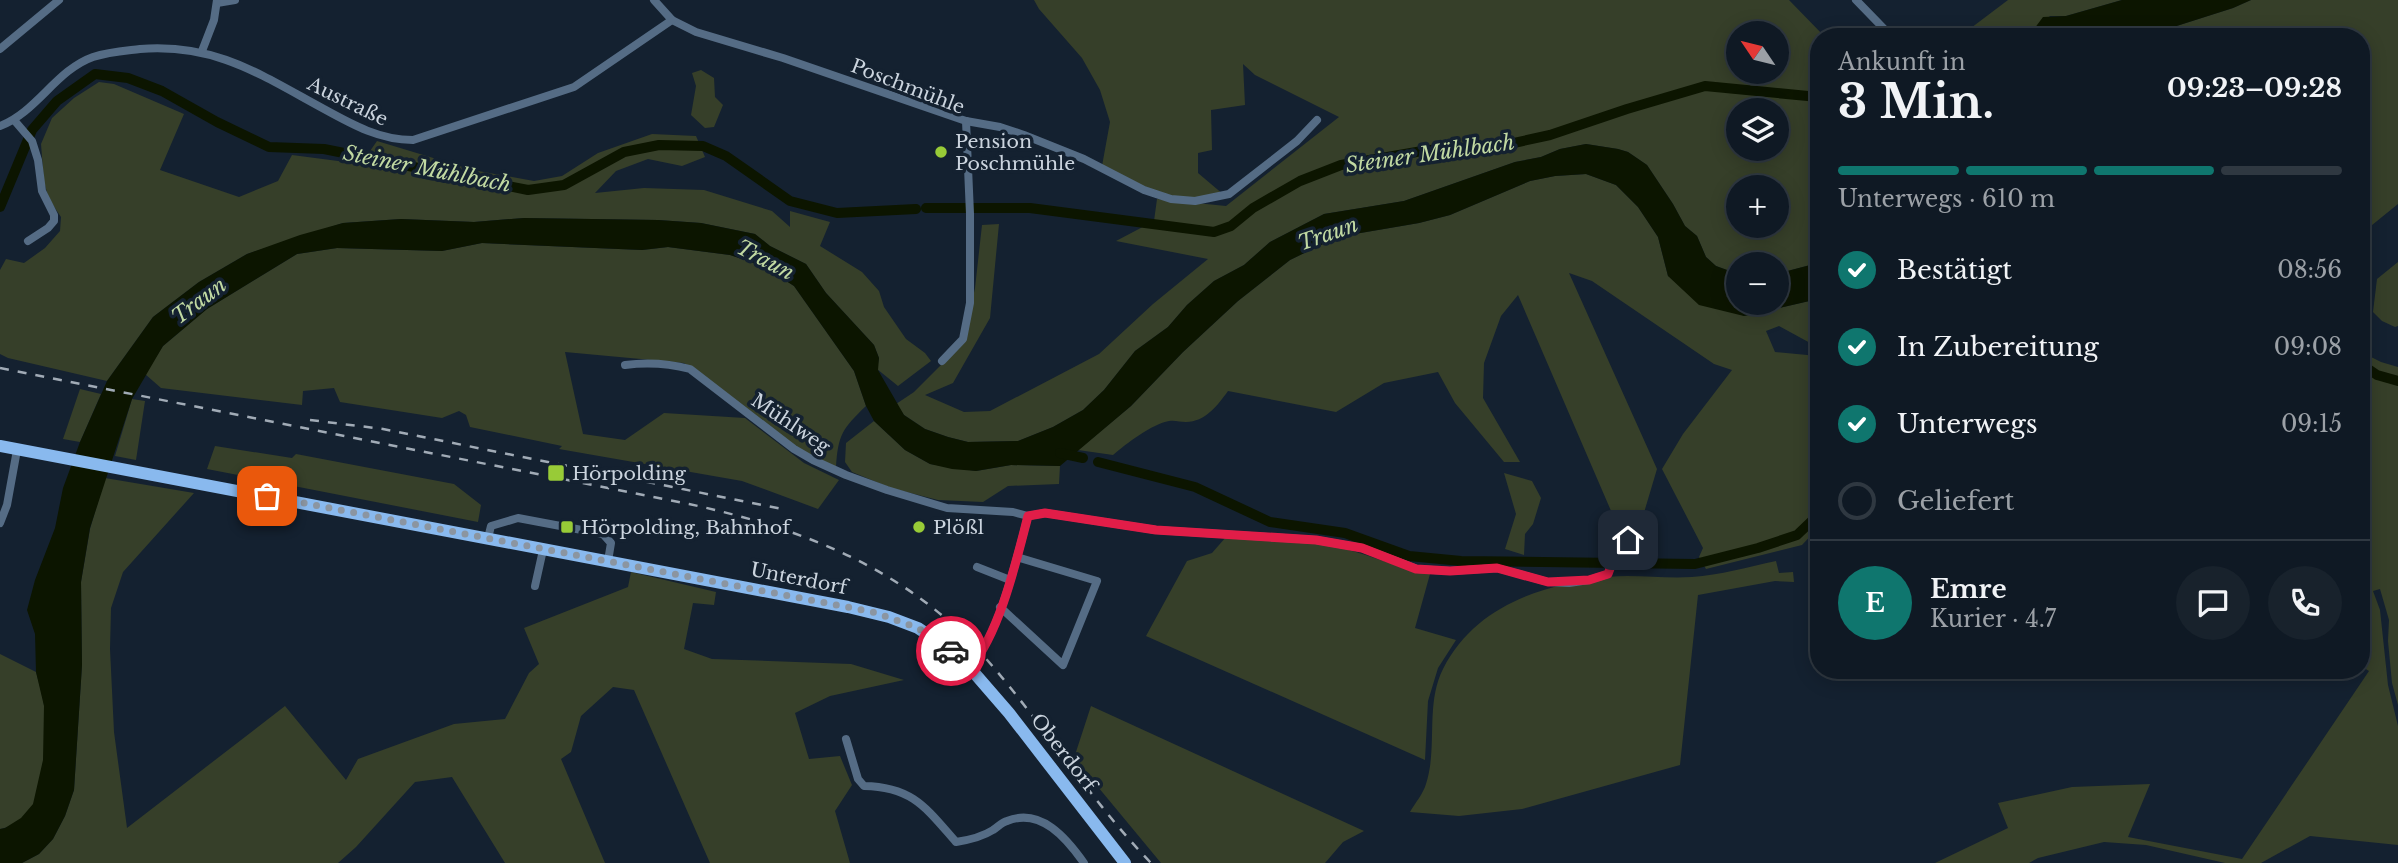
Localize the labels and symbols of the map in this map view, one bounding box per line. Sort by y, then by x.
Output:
north arrow [1726,21,1788,84]
street label: Poschmühle [848,54,968,119]
street label: Austraße [303,72,392,131]
water label: Steiner Mühlbach [1344,129,1516,179]
place label: Pension Poschmühle [955,130,1075,175]
water label: Steiner Mühlbach [341,140,513,198]
marker: Pension Poschmühle [933,144,949,160]
water label: Traun [1295,212,1361,256]
water label: Traun [732,234,798,286]
water label: Traun [166,272,232,330]
street label: Mühlweg [747,389,835,459]
place label: Hörpolding [572,462,686,485]
marker: Hörpolding [546,463,566,483]
pin [237,466,297,526]
pin [1598,510,1658,570]
place label: Hörpolding, Bahnhof [581,516,792,539]
place label: Plößl [933,516,984,539]
marker: Hörpolding, Bahnhof [559,519,575,535]
marker: Plößl [911,519,927,535]
street label: Unterdorf [749,558,851,600]
courier [916,616,986,686]
street label: Oberdorf [1026,709,1102,797]

